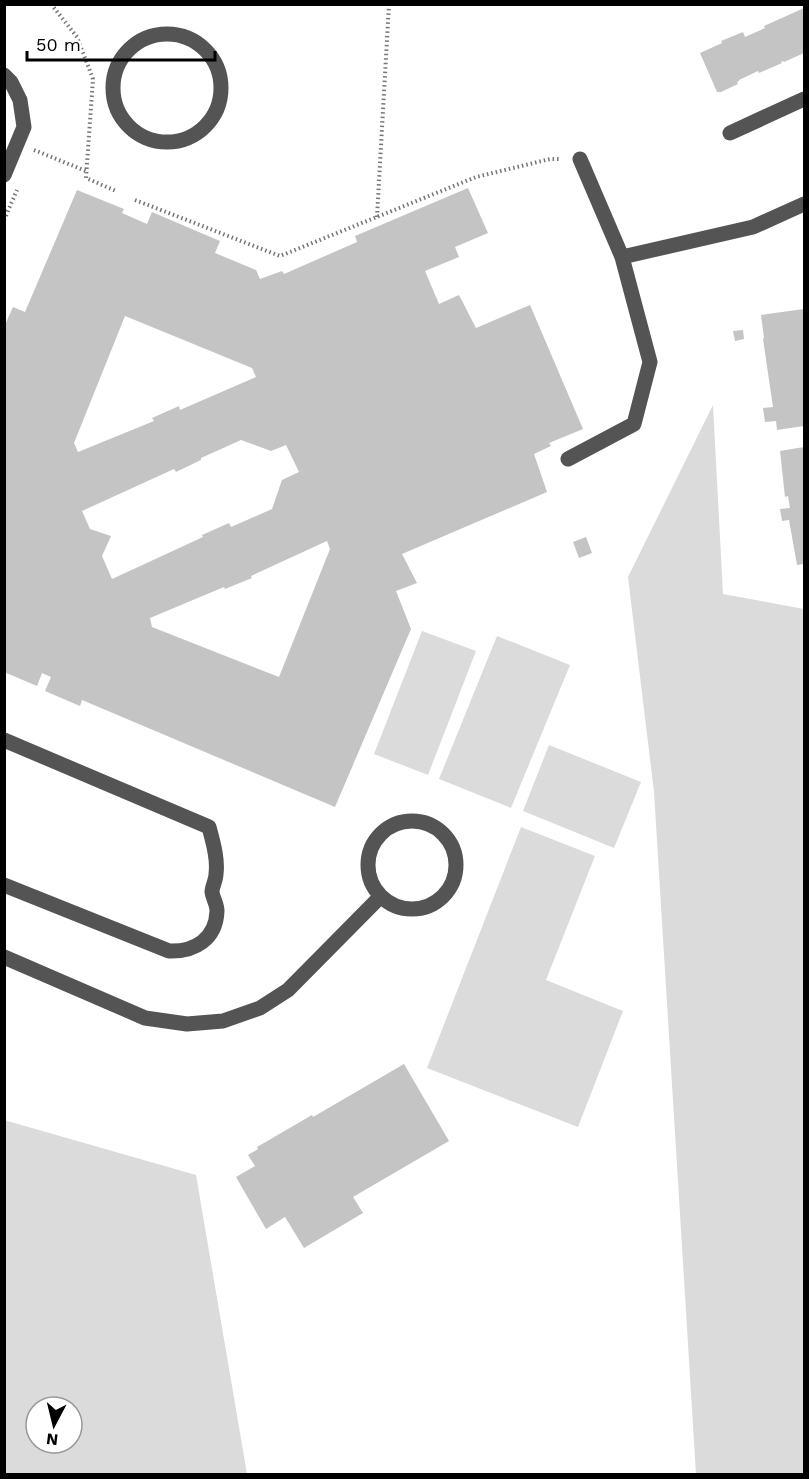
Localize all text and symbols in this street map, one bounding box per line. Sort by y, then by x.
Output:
scale bar [27,24,214,62]
text: 50 m [36,34,81,55]
north arrow [24,1395,84,1455]
text: N [45,1429,59,1450]

